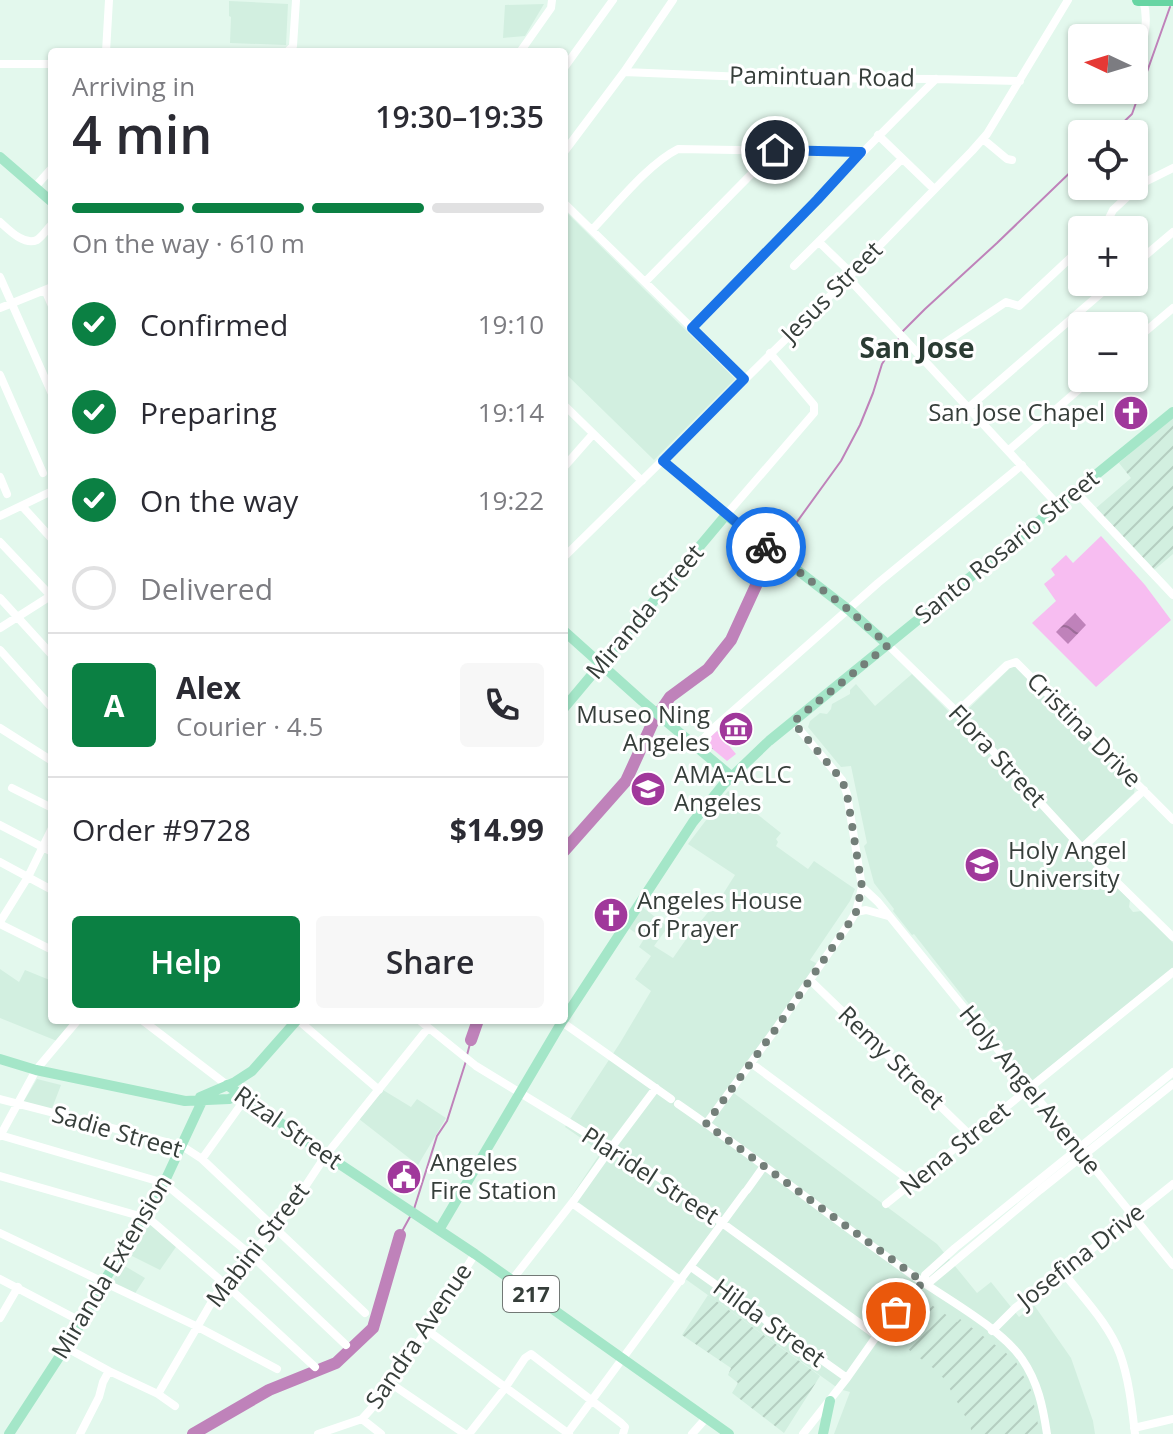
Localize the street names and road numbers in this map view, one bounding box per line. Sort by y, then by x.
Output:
street label: Pamintuan Road [729,57,915,94]
street label: Jesus Street [772,233,889,350]
street label: Santo Rosario Street [907,461,1105,630]
street label: Miranda Street [578,537,710,686]
street label: Cristina Drive [1020,664,1150,794]
street label: Flora Street [942,696,1054,814]
street label: Remy Street [832,998,952,1116]
street label: Holy Angel Avenue [953,998,1110,1181]
street label: Rizal Street [228,1077,349,1176]
street label: Nena Street [892,1093,1016,1202]
street label: Sadie Street [48,1096,186,1165]
street label: Plaridel Street [576,1118,726,1231]
street label: Miranda Extension [43,1168,179,1364]
street label: Mabini Street [198,1175,316,1313]
street label: Josefina Drive [1008,1195,1151,1316]
street label: Sandra Avenue [357,1256,479,1414]
street label: Hilda Street [707,1270,833,1374]
road number: 217 [503,1276,559,1312]

